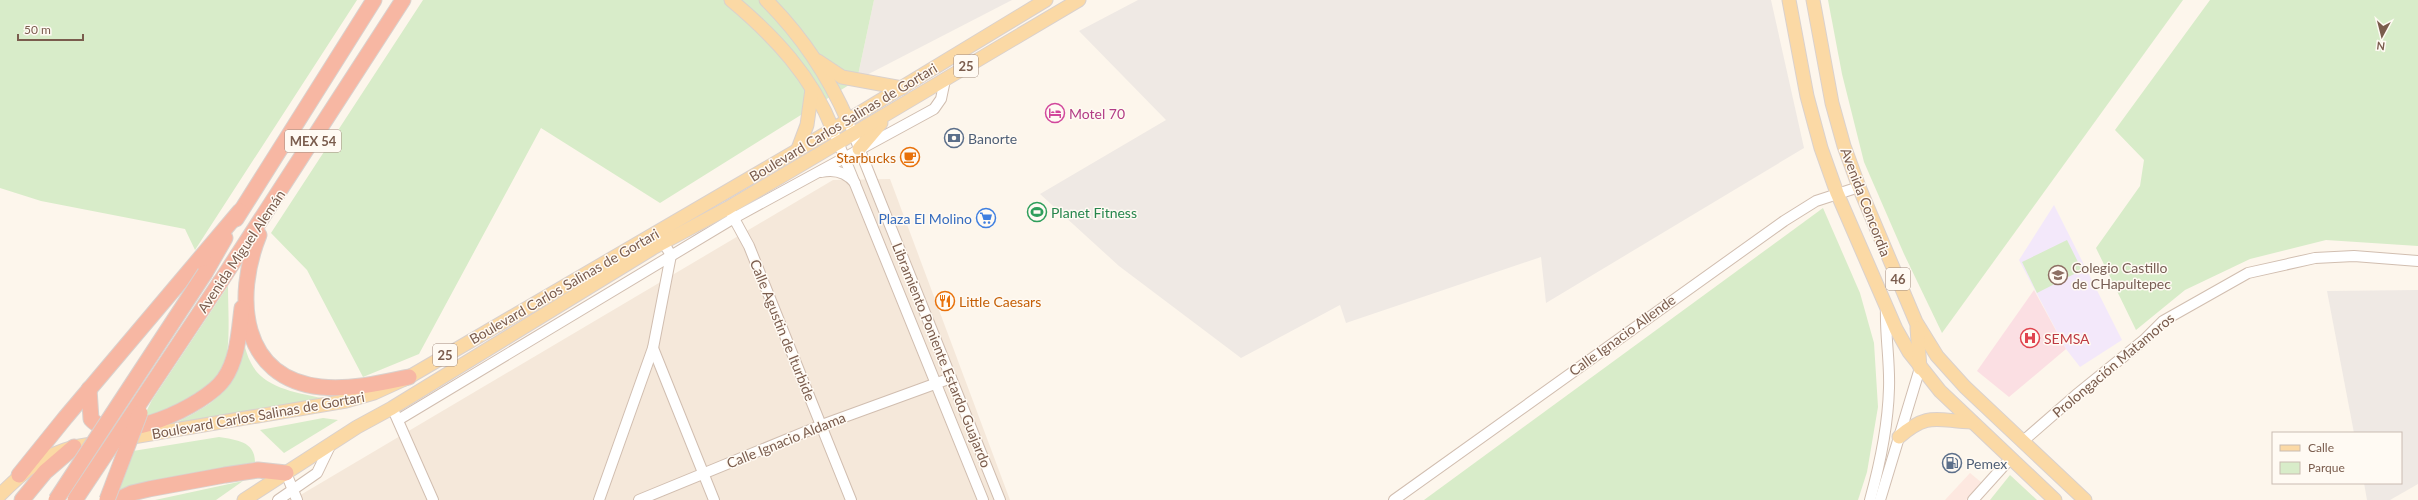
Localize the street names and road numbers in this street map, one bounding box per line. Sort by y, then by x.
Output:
road number: 25 [954,55,978,77]
street label: Boulevard Carlos Salinas de Gortari [746,59,940,185]
road number: MEX 54 [285,130,341,152]
street label: Avenida Concordia [1837,145,1895,259]
street label: Avenida Miguel Alemán [194,186,288,316]
street label: Boulevard Carlos Salinas de Gortari [466,225,662,347]
street label: Libramiento Poniente Estardo Guajardo [889,240,995,470]
street label: Calle Agustin de Iturbide [747,257,819,403]
road number: 46 [1886,268,1910,290]
street label: Calle Ignacio Allende [1566,291,1678,379]
street label: Prolongación Matamoros [2049,309,2177,421]
road number: 25 [433,344,457,366]
street label: Boulevard Carlos Salinas de Gortari [150,388,366,442]
street label: Calle Ignacio Aldama [724,408,848,472]

